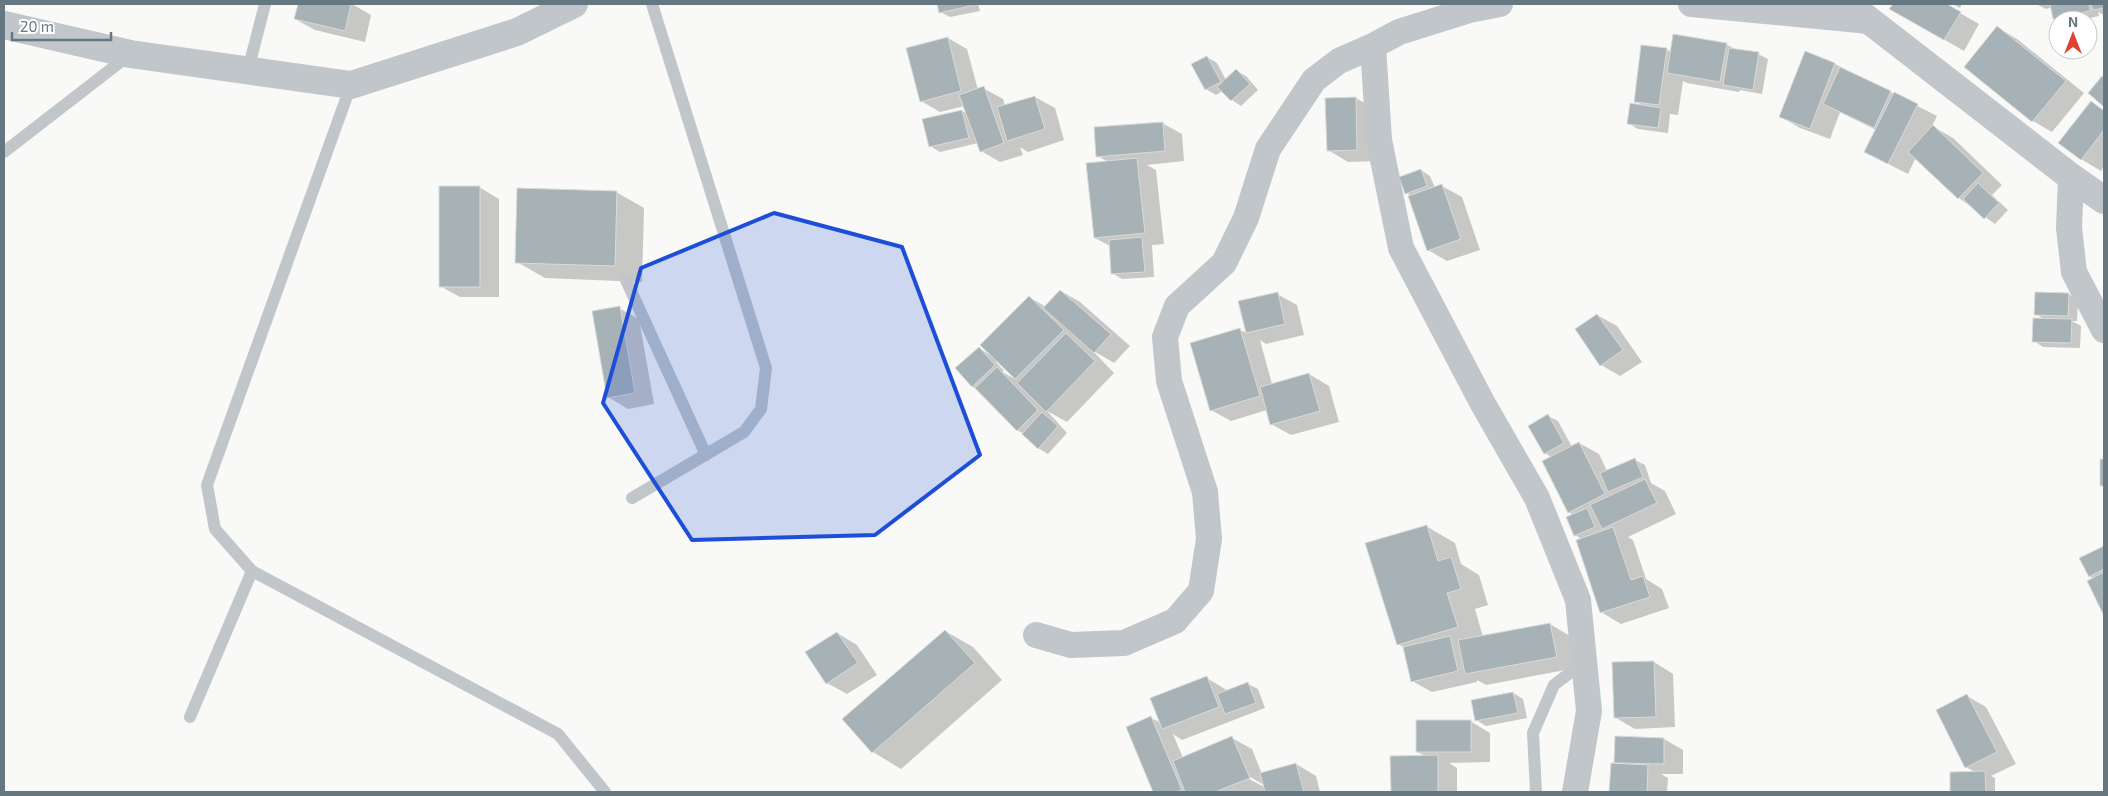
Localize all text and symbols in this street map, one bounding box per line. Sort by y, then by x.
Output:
scale bar [12,10,111,42]
north arrow [2048,10,2098,60]
text: N [2068,13,2078,30]
text: 20 m [20,17,54,35]

